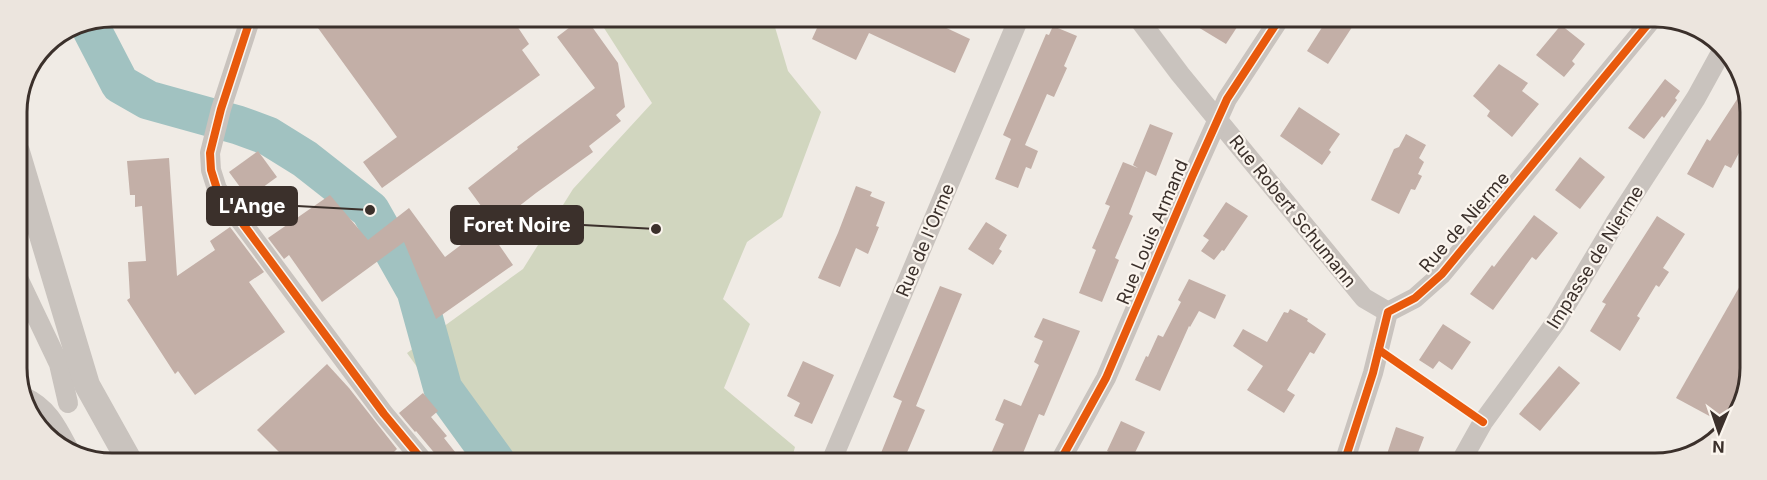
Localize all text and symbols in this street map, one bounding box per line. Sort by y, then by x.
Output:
street label: Rue Robert Schumann [1225,131,1361,291]
street label: Rue Louis Armand [1112,156,1192,308]
street label: Rue de Nierme [1415,168,1513,276]
street label: Rue de l'Orme [892,180,958,300]
street label: Impasse de Nierme [1542,182,1648,332]
callout: L'Ange [207,187,297,225]
text: L'Ange [219,194,285,218]
callout: Foret Noire [451,206,583,244]
text: Foret Noire [463,213,571,237]
north arrow [1689,402,1749,462]
text: N [1712,437,1725,457]

